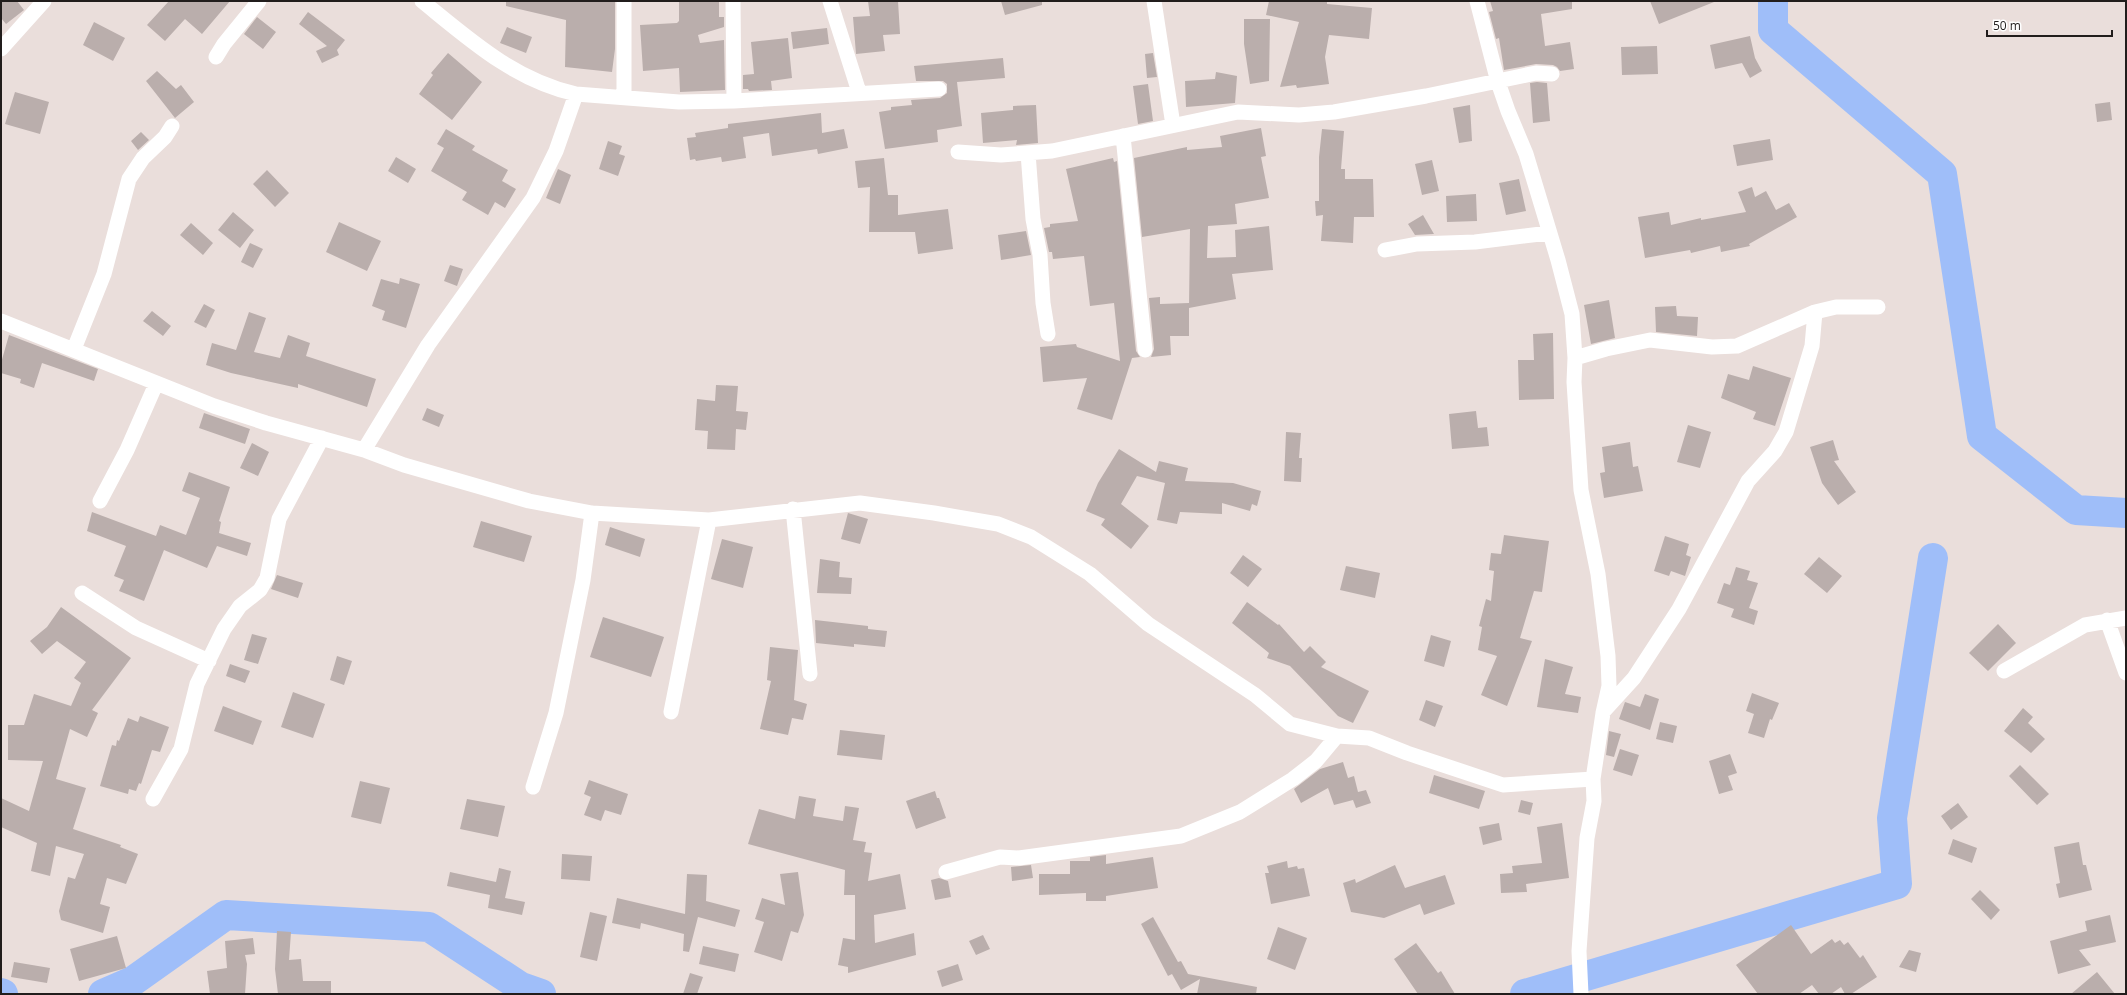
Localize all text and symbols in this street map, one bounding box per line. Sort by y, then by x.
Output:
scale bar [1987,12,2112,38]
text: 50 m [1993,17,2021,34]

